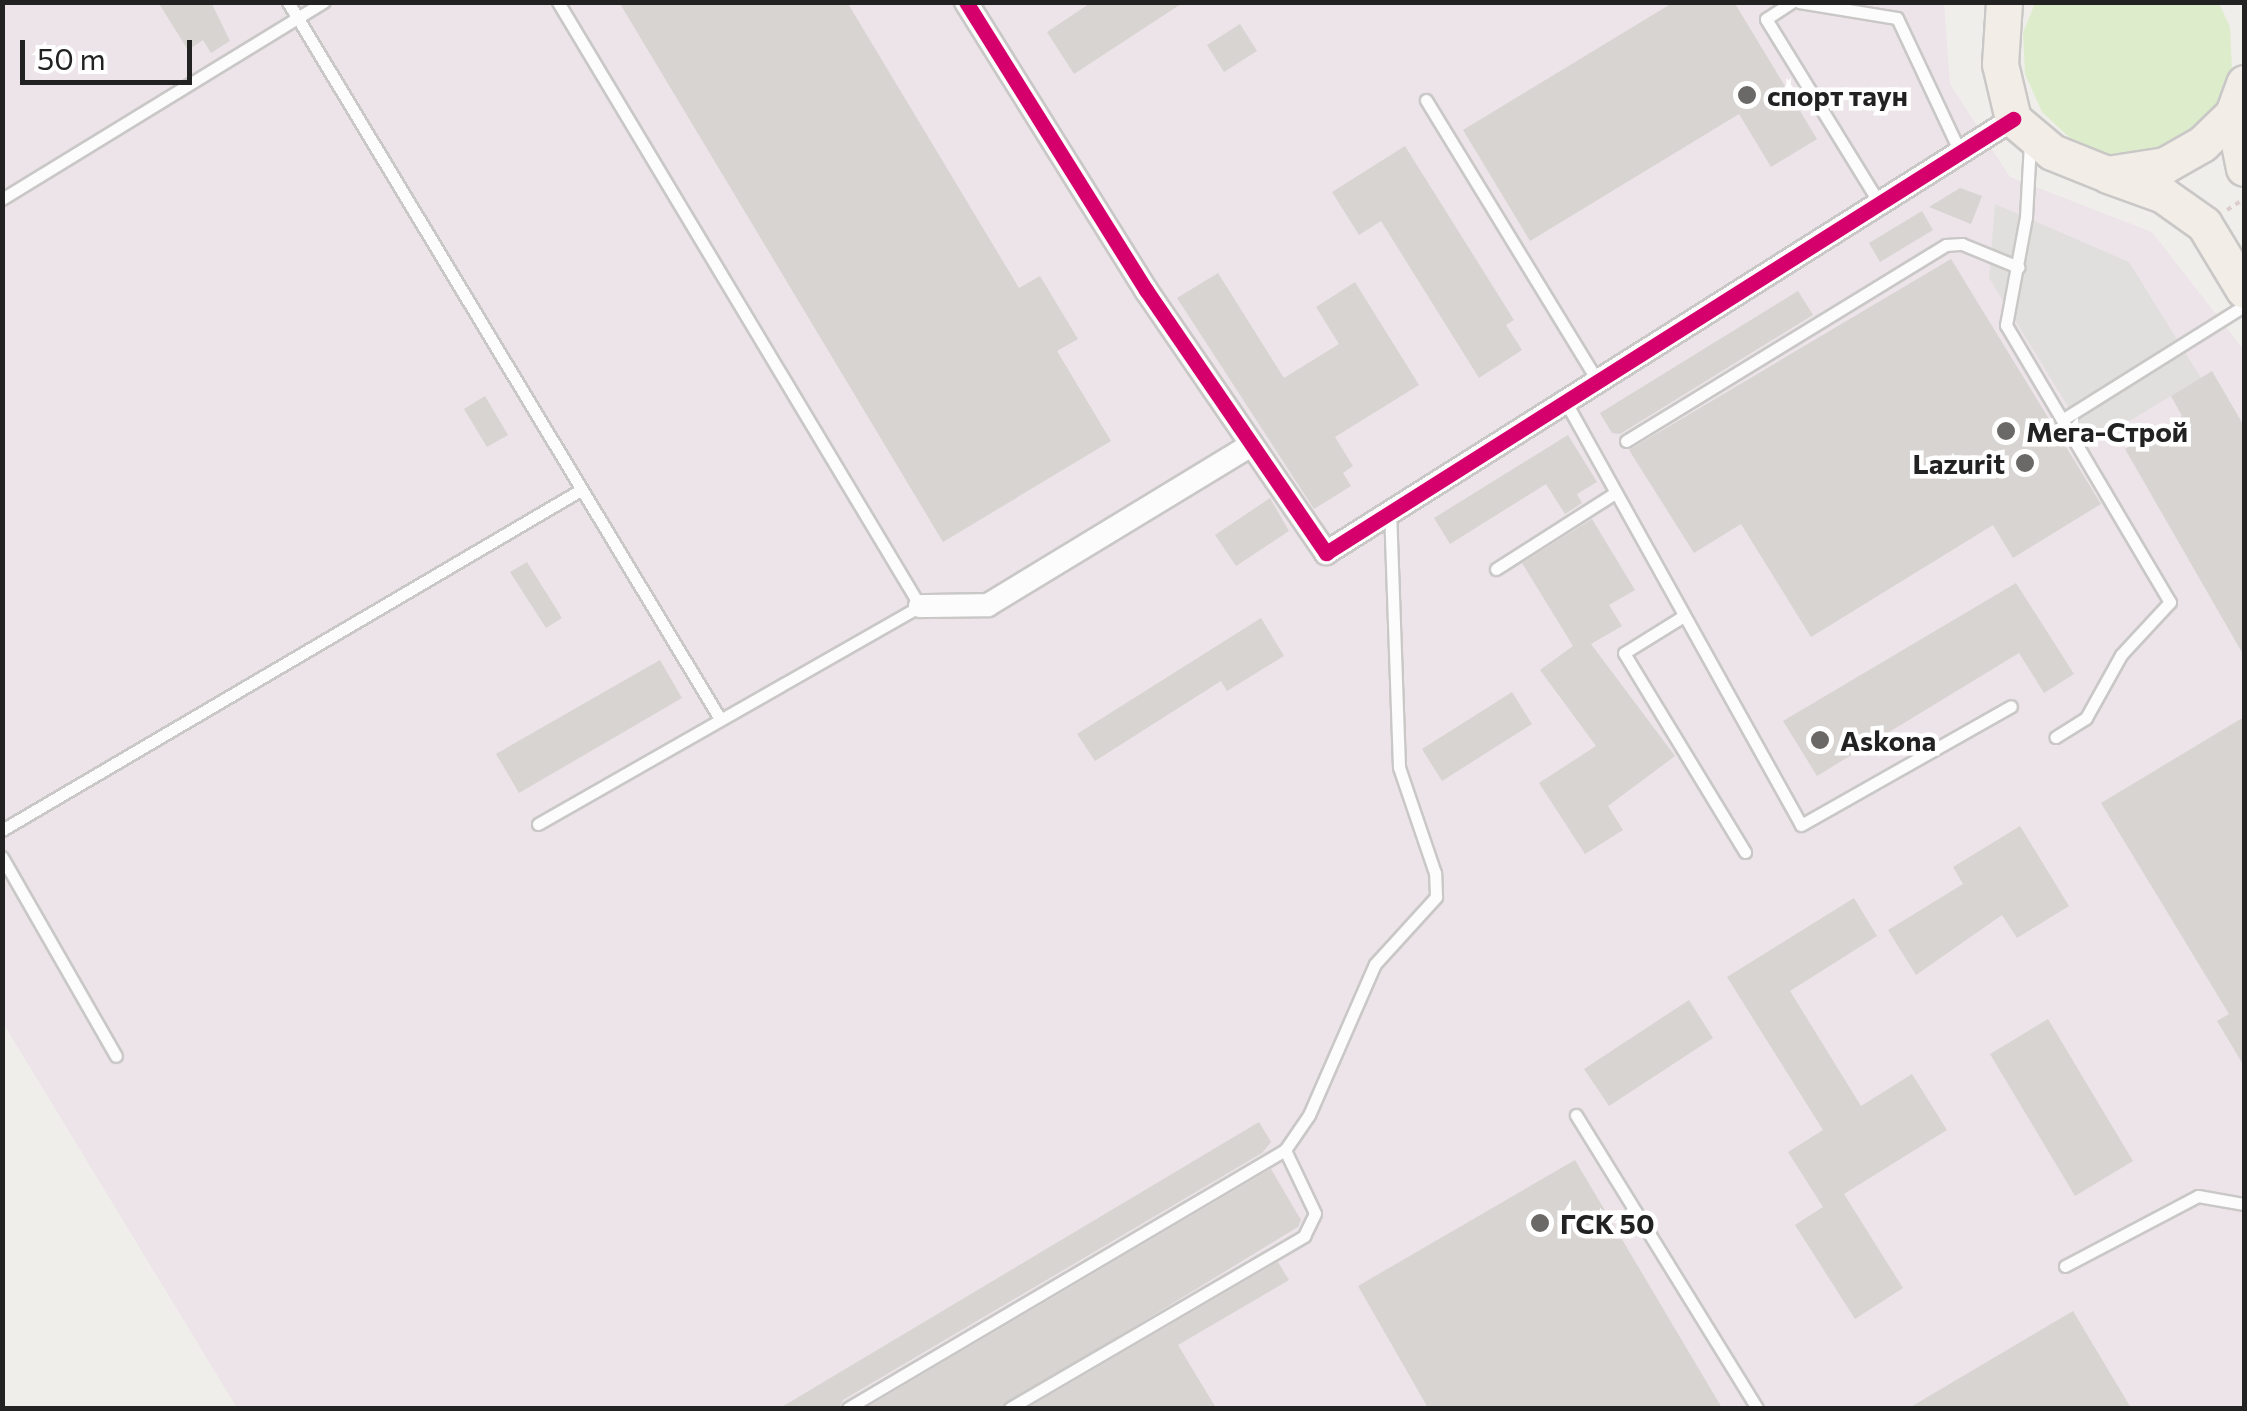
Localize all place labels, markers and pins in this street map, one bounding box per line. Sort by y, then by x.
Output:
place label: спорт таун [1767,78,1908,112]
marker: спорт таун [1736,84,1758,106]
place label: Мега-Строй [2026,414,2188,448]
marker: Мега-Строй [1995,420,2017,442]
place label: Lazurit [1912,446,2005,480]
marker: Lazurit [2014,452,2036,474]
place label: Askona [1840,723,1936,757]
marker: Askona [1809,729,1831,751]
place label: ГСК 50 [1560,1206,1655,1240]
marker: ГСК 50 [1529,1212,1551,1234]

